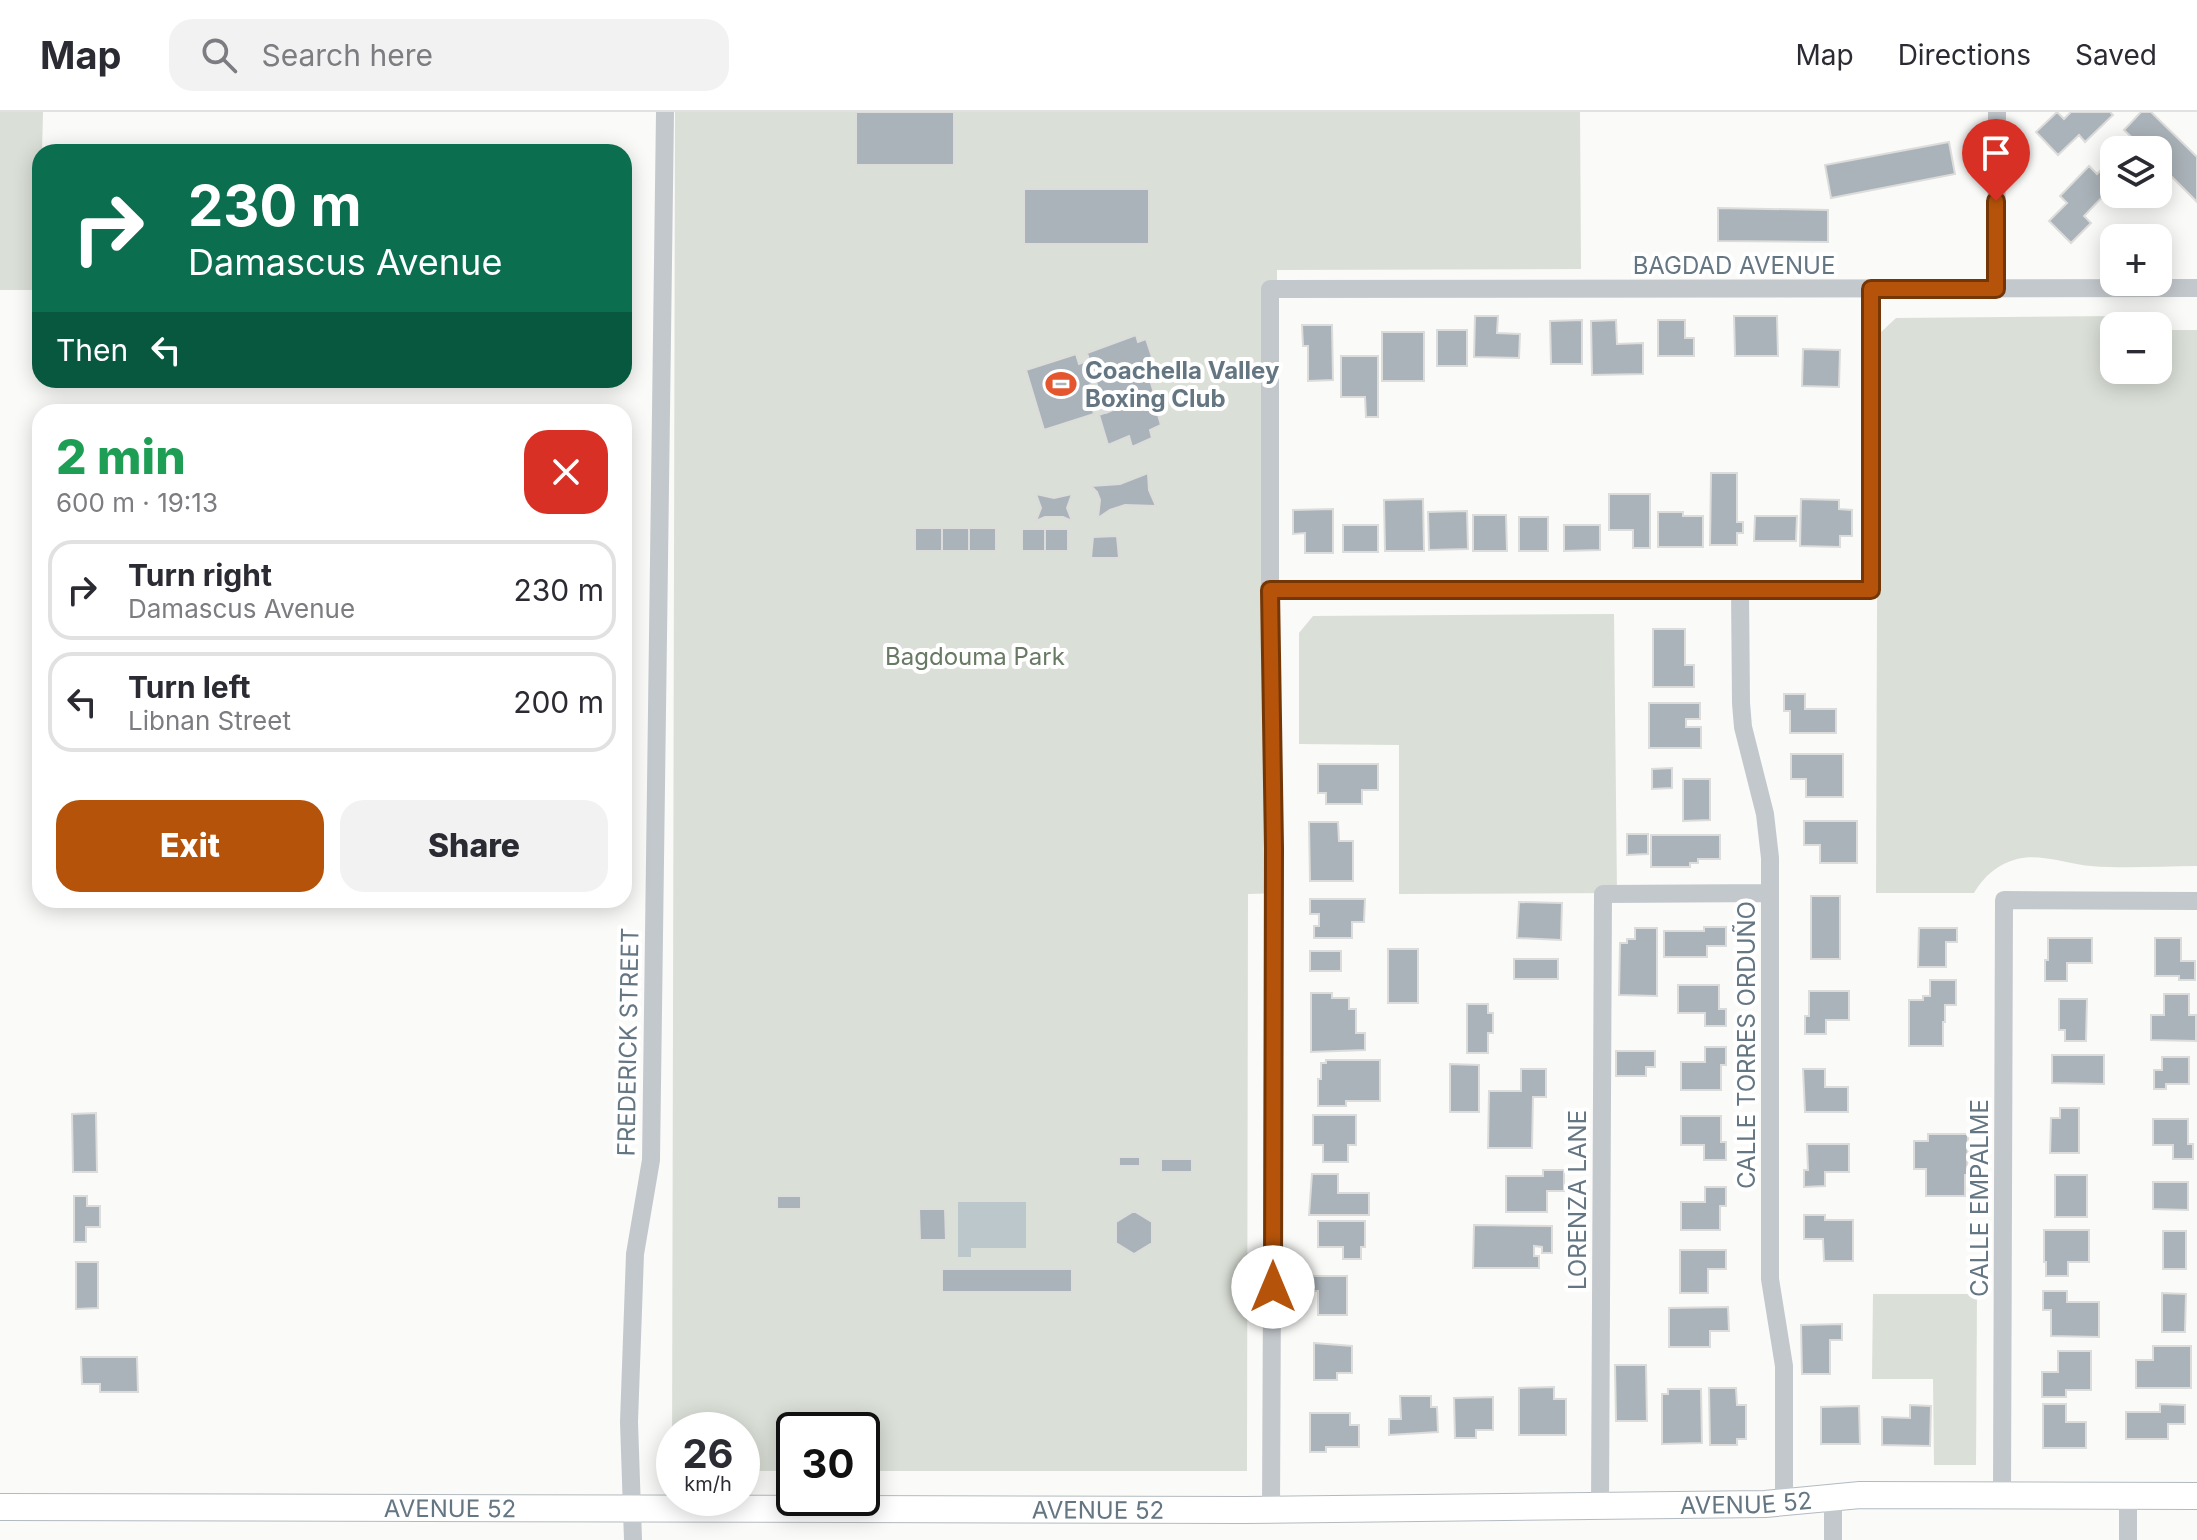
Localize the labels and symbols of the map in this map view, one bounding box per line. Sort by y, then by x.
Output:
pin [1962,119,2030,201]
street label: BAGDAD AVENUE [1633,251,1835,280]
place label: Coachella Valley Boxing Club [1085,356,1280,413]
sports icon: Coachella Valley Boxing Club [1044,367,1078,401]
park label: Bagdouma Park [885,642,1065,671]
street label: CALLE TORRES ORDUÑO [1732,901,1761,1189]
street label: FREDERICK STREET [612,927,644,1157]
street label: CALLE EMPALME [1965,1099,1994,1297]
street label: LORENZA LANE [1563,1110,1592,1290]
position arrow [1231,1245,1315,1329]
speed limit sign: 30 [776,1412,880,1516]
street label: AVENUE 52 [1680,1485,1813,1519]
street label: AVENUE 52 [384,1493,516,1523]
street label: AVENUE 52 [1032,1495,1164,1524]

